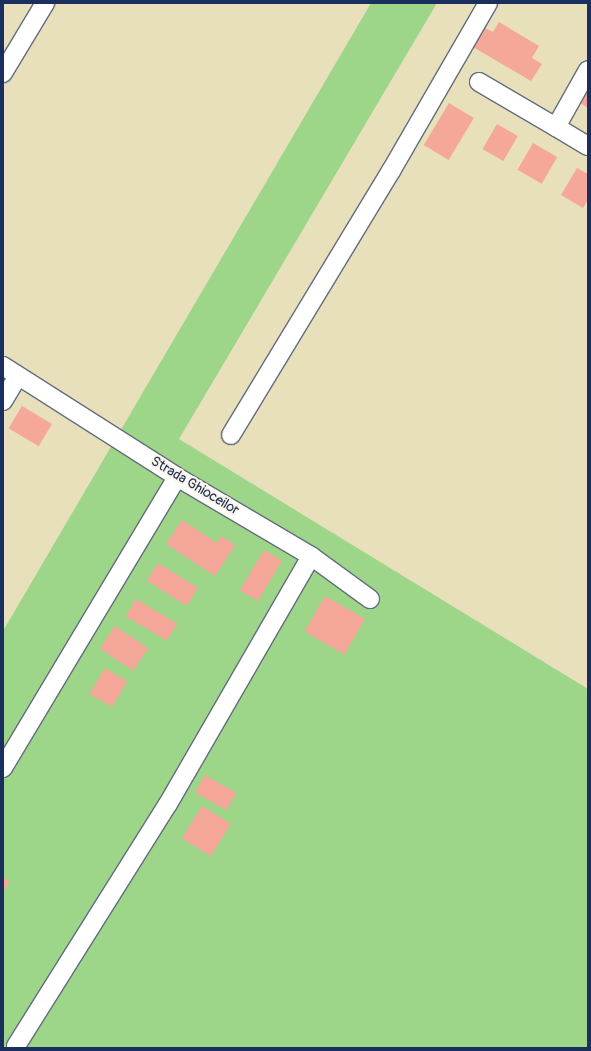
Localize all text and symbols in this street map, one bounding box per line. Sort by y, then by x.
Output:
street label: Strada Ghioceilor [148,453,242,519]

